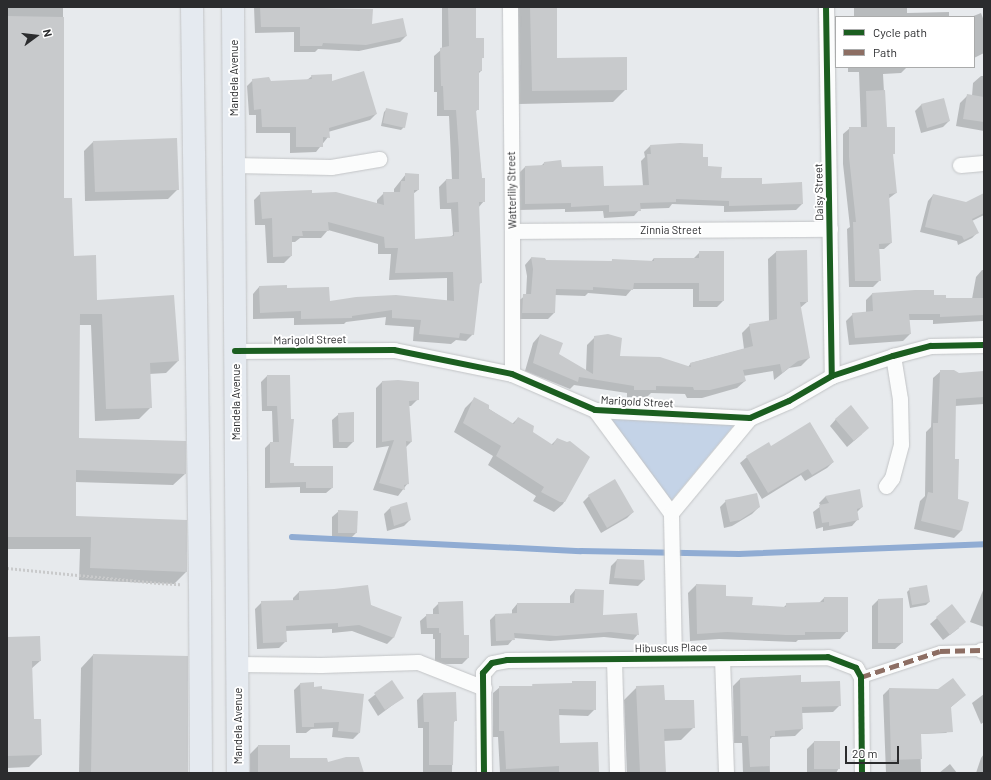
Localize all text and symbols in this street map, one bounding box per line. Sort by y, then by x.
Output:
north arrow [16,16,56,56]
legend [835,16,975,68]
text: Cycle path [873,25,927,39]
text: N [41,28,55,38]
street label: Mandela Avenue [227,40,241,116]
text: Path [873,45,897,59]
street label: Watterlily Street [505,151,519,229]
street label: Daisy Street [812,163,826,221]
street label: Zinnia Street [640,223,702,237]
street label: Marigold Street [273,333,347,347]
street label: Mandela Avenue [229,364,243,440]
street label: Marigold Street [600,394,674,410]
street label: Hibuscus Place [635,641,707,655]
street label: Mandela Avenue [231,688,245,764]
scale bar [847,738,901,764]
text: 20 m [852,746,878,760]

